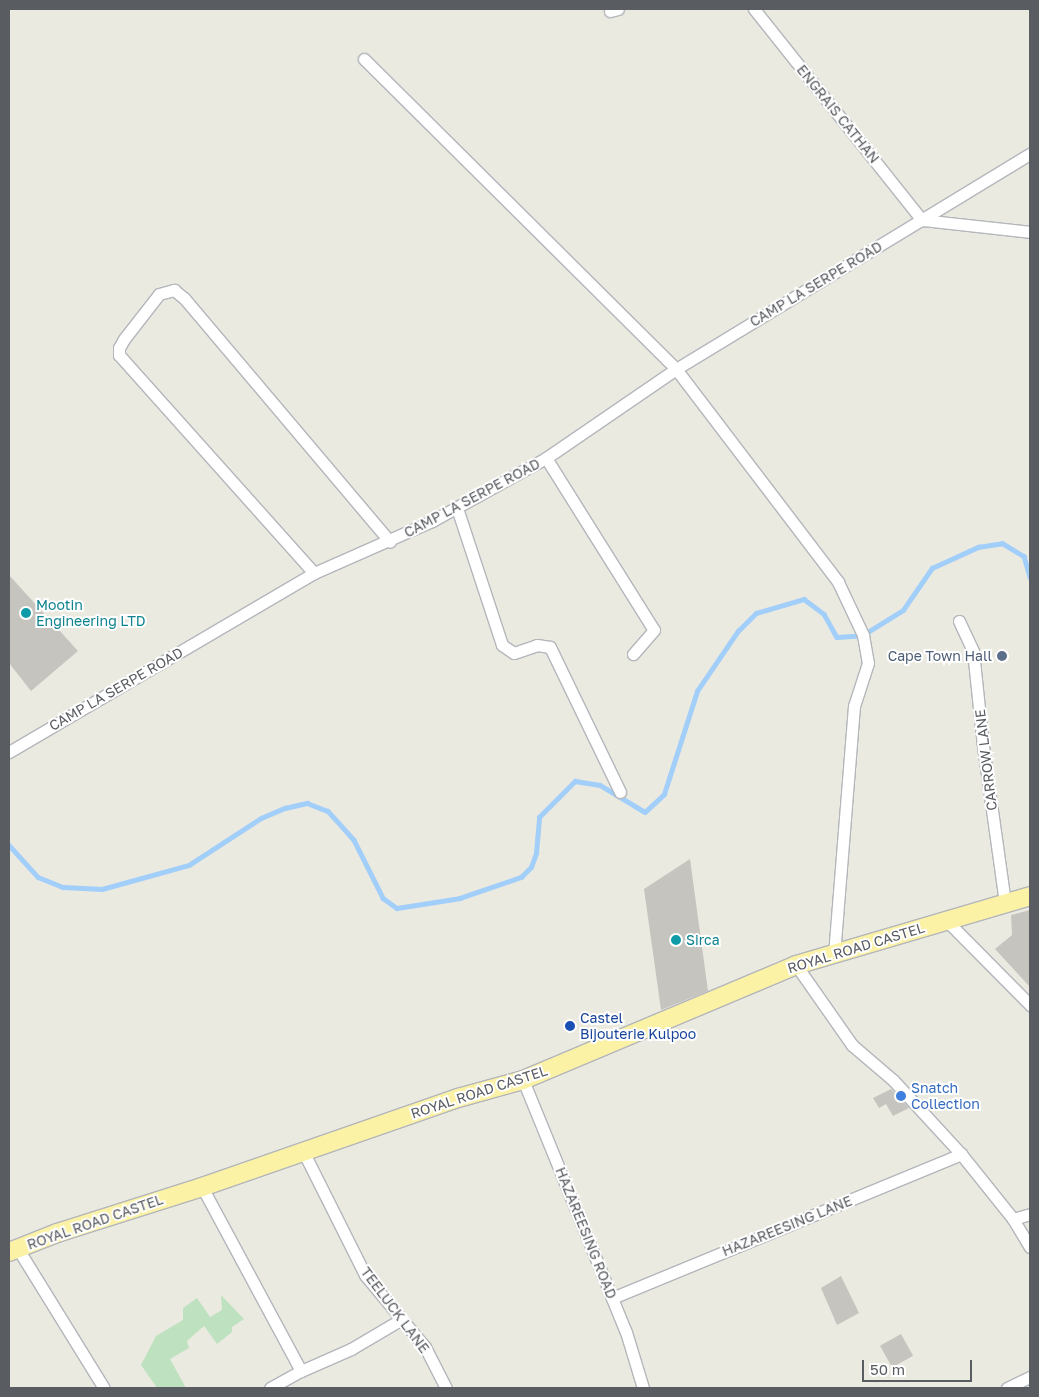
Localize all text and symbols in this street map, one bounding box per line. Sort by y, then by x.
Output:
street label: ENGRAIS CATHAN [793,61,883,167]
street label: CAMP LA SERPE ROAD [747,238,885,330]
street label: CAMP LA SERPE ROAD [401,455,543,541]
place label: Mootin Engineering LTD [36,597,146,630]
marker: Mootin Engineering LTD [20,607,32,619]
street label: CAMP LA SERPE ROAD [46,644,186,734]
place label: Cape Town Hall [888,648,992,664]
marker: Cape Town Hall [996,650,1008,662]
street label: CARROW LANE [971,708,1001,812]
street label: ROYAL ROAD CASTEL [785,919,927,977]
place label: Sirca [686,932,720,948]
marker: Sirca [670,934,682,946]
place label: Castel Bijouterie Kulpoo [580,1010,696,1042]
marker: Castel Bijouterie Kulpoo [564,1020,576,1032]
street label: ROYAL ROAD CASTEL [409,1062,549,1122]
place label: Snatch Collection [911,1080,980,1112]
marker: Snatch Collection [895,1090,907,1102]
street label: HAZAREESING ROAD [552,1165,620,1301]
street label: ROYAL ROAD CASTEL [25,1191,165,1253]
street label: HAZAREESING LANE [720,1192,854,1260]
street label: TEELUCK LANE [357,1264,433,1356]
scale bar [864,1350,974,1382]
text: 50 m [870,1360,905,1378]

